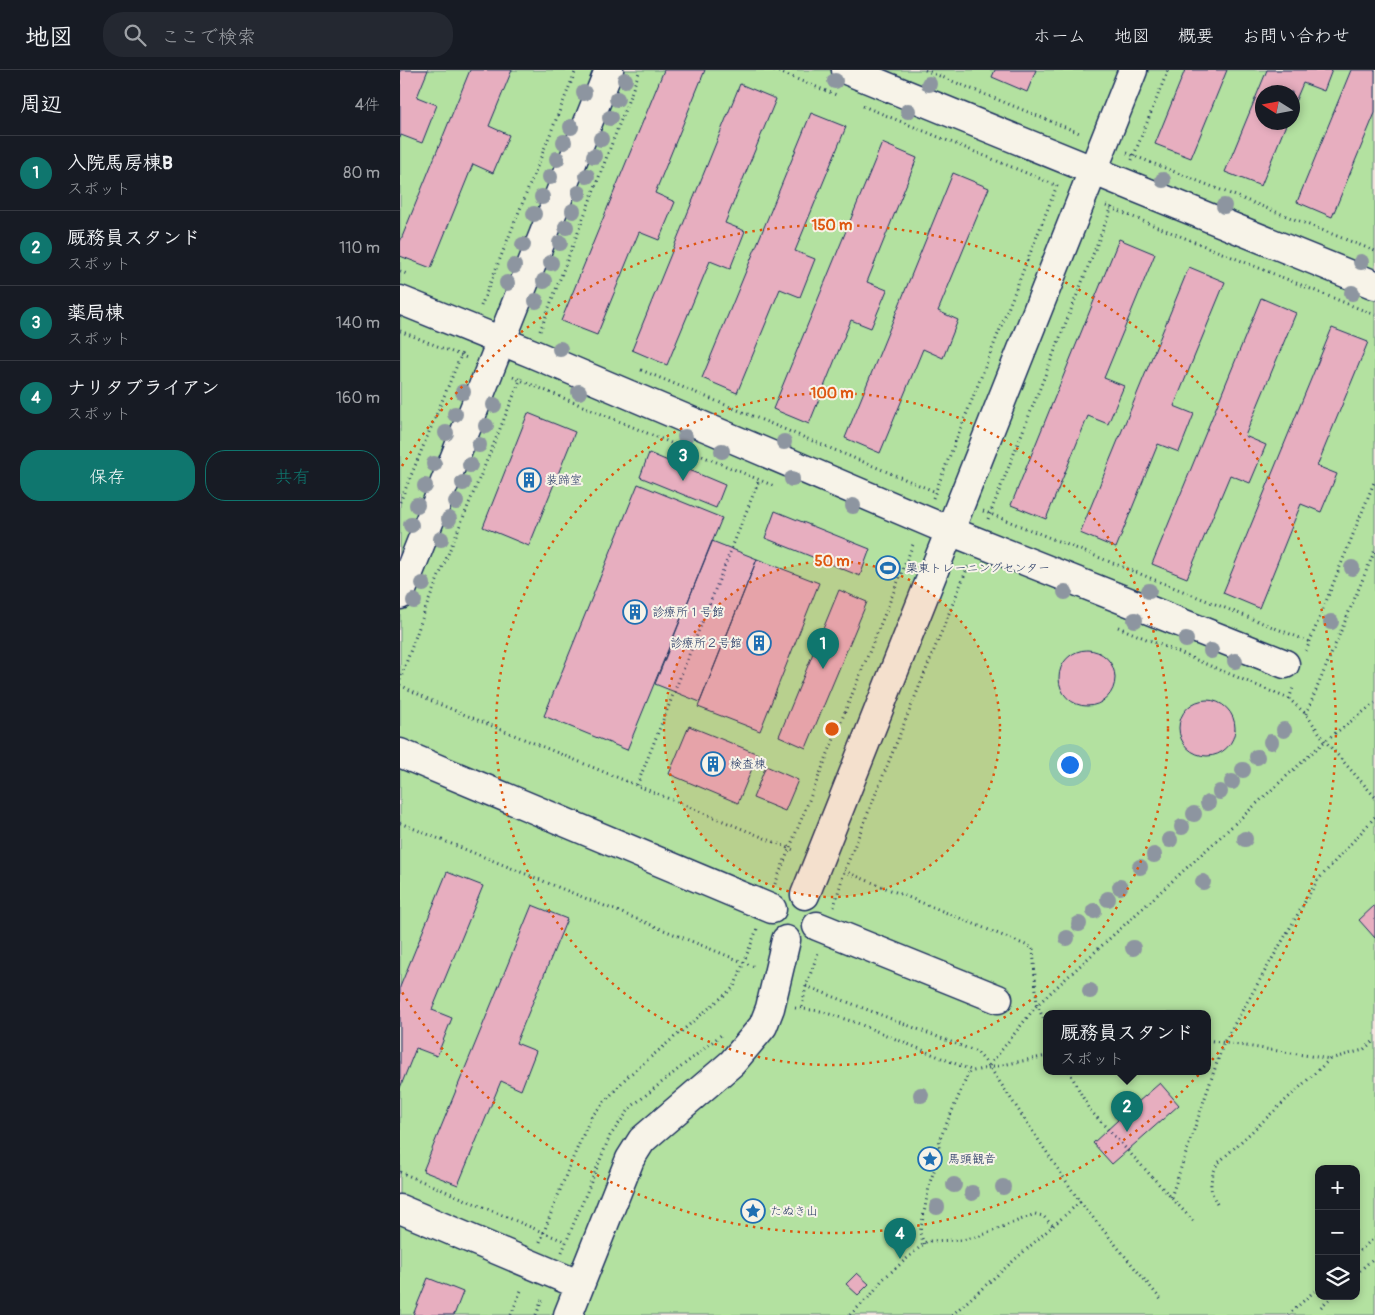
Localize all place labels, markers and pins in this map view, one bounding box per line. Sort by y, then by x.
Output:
pin: 3 [667,440,699,481]
building icon: 装蹄室 [516,467,542,493]
place label: 装蹄室 [546,473,582,488]
sports icon: 栗東トレーニングセンター [875,555,901,581]
place label: 栗東トレーニングセンター [906,561,1050,576]
building icon: 診療所１号館 [622,599,648,625]
place label: 診療所１号館 [652,605,724,620]
pin: 1 [807,628,839,669]
building icon: 診療所２号館 [746,630,772,656]
place label: 診療所２号館 [670,636,742,651]
centre of rings [823,720,841,738]
building icon: 検査棟 [700,751,726,777]
place label: 検査棟 [730,757,766,772]
pin: 2 [1111,1091,1143,1132]
place icon: 馬頭観音 [917,1146,943,1172]
place label: 馬頭観音 [948,1152,996,1167]
place icon: たぬき山 [740,1198,766,1224]
place label: たぬき山 [770,1204,818,1219]
pin: 4 [884,1218,916,1259]

